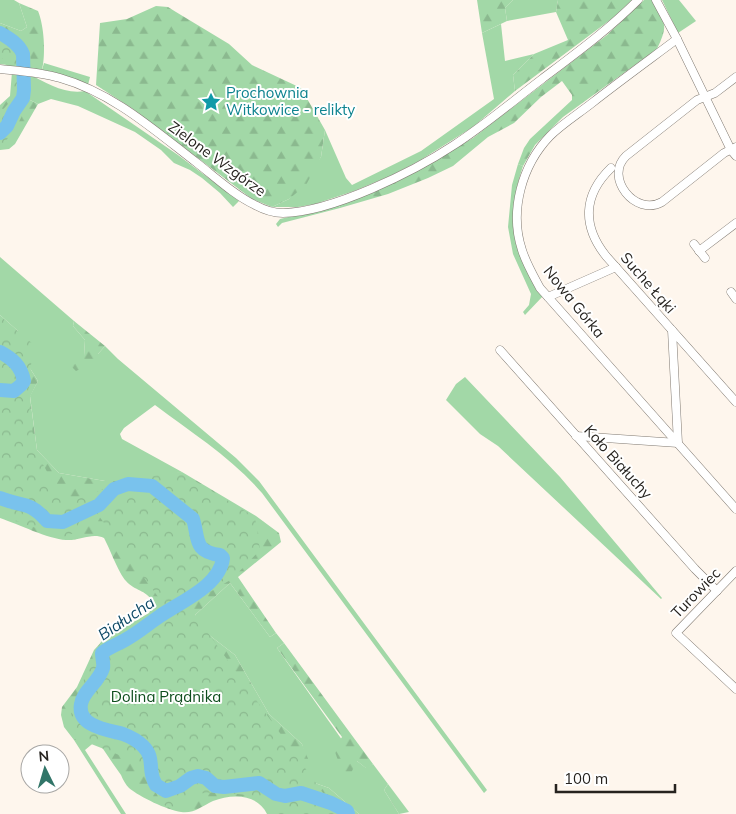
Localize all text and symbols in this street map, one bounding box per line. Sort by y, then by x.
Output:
place label: Prochownia Witkowice - relikty [226,83,355,119]
place icon: Prochownia Witkowice - relikty [200,91,222,113]
street label: Zielone Wzgórze [165,117,270,200]
street label: Suche Łąki [617,248,680,317]
street label: Nowa Górka [540,262,609,342]
street label: Koło Białuchy [580,421,657,503]
street label: Turowiec [667,564,724,622]
water label: Białucha [94,592,159,644]
park label: Dolina Prądnika [111,687,221,706]
north arrow [20,744,70,794]
text: N [38,747,50,765]
scale bar [556,762,675,794]
text: 100 m [564,769,608,788]

